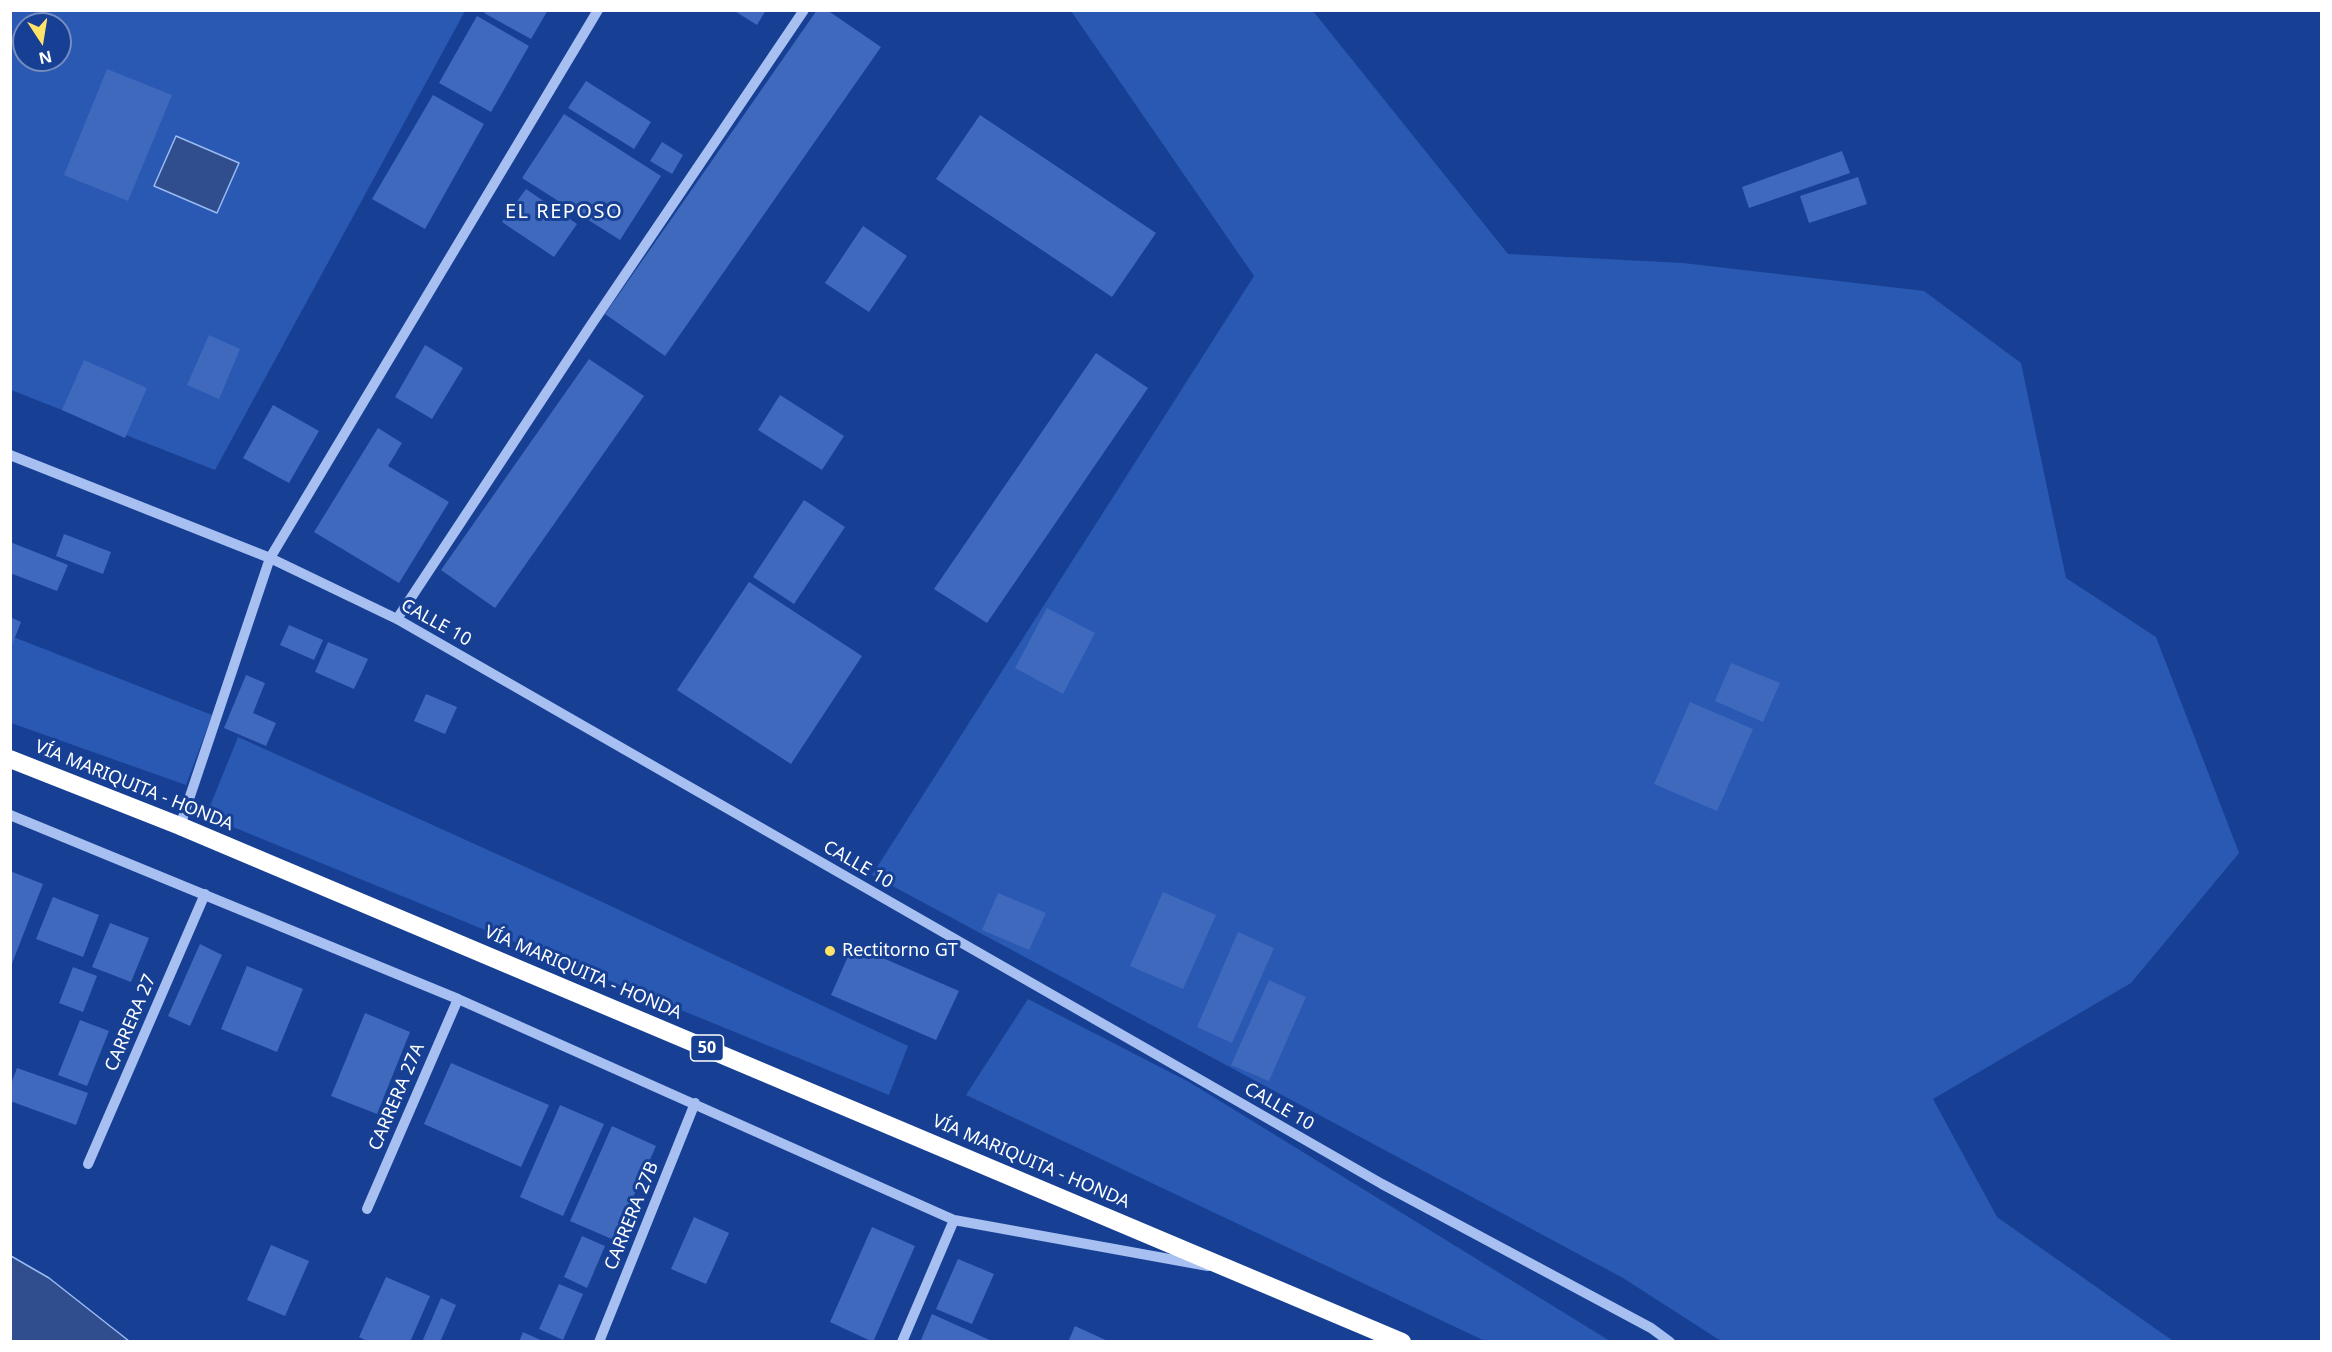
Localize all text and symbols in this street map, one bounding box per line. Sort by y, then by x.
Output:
north arrow [12,12,72,72]
text: N [37,46,54,70]
district label: EL REPOSO [505,200,623,224]
street label: CALLE 10 [397,595,475,651]
street label: VÍA MARIQUITA - HONDA [32,736,236,836]
street label: CALLE 10 [819,836,897,894]
street label: VÍA MARIQUITA - HONDA [481,922,685,1024]
place label: Rectitorno GT [842,940,958,962]
marker: Rectitorno GT [823,944,837,958]
street label: CARRERA 27 [101,971,161,1075]
road number: 50 [690,1035,724,1061]
street label: CARRERA 27A [365,1040,429,1154]
street label: CALLE 10 [1240,1078,1318,1136]
street label: VÍA MARIQUITA - HONDA [929,1111,1133,1213]
street label: CARRERA 27B [600,1159,664,1273]

